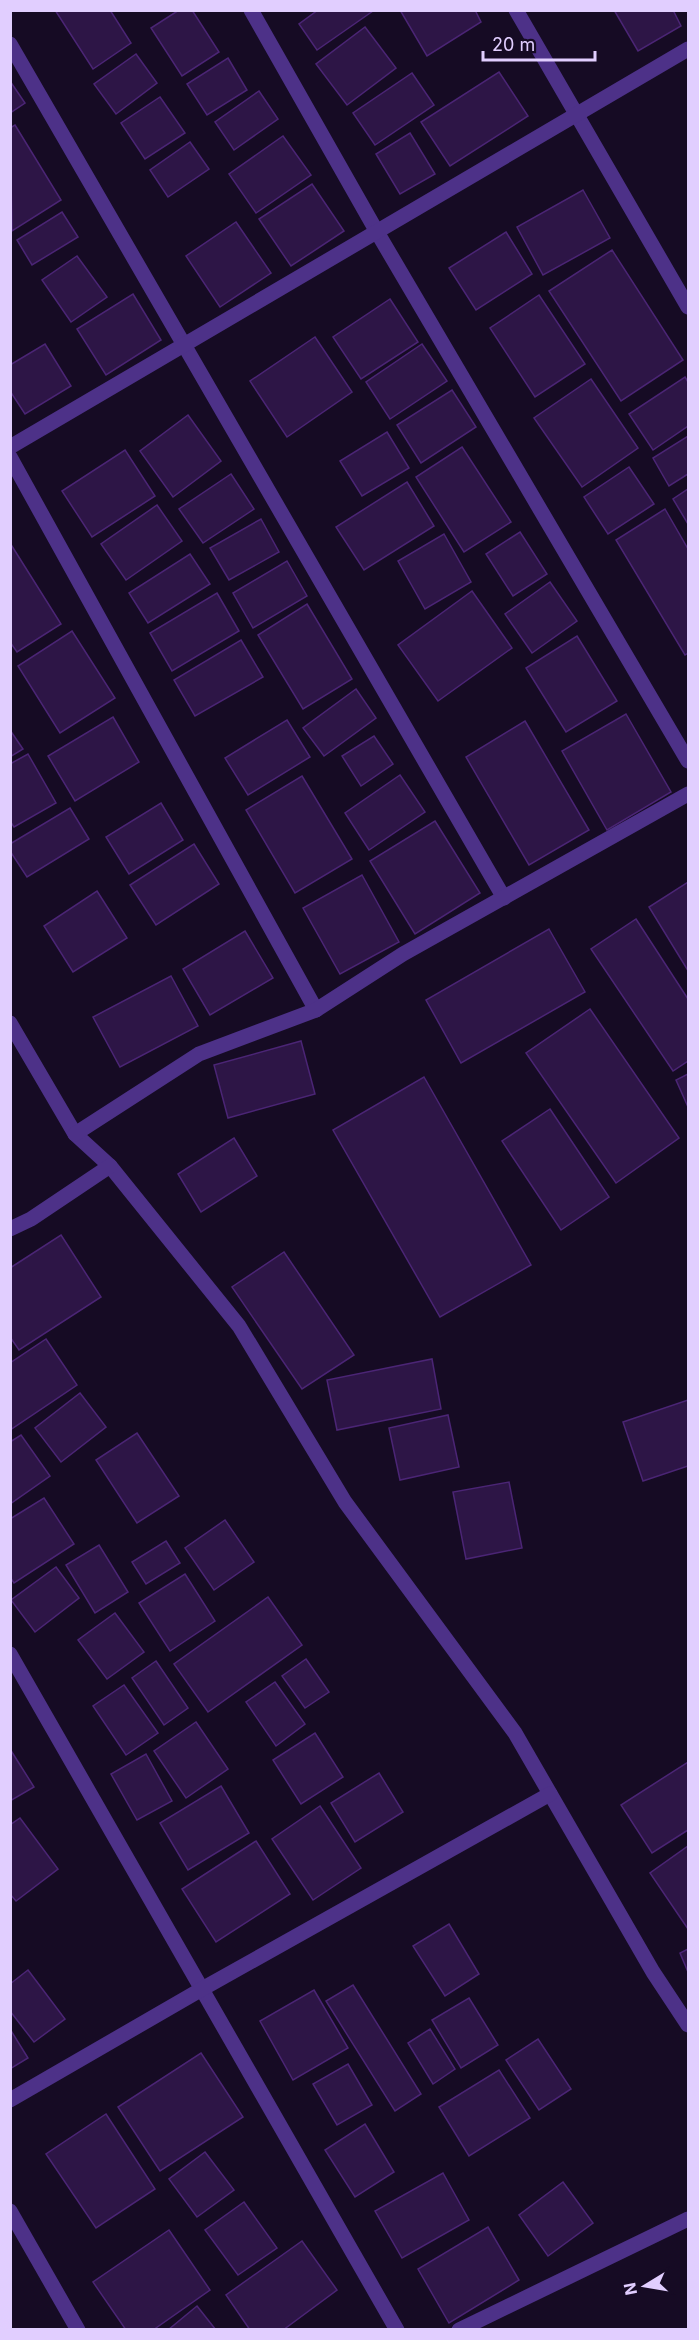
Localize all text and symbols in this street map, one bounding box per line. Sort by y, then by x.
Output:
scale bar [483,24,596,62]
text: 20 m [492,34,535,55]
north arrow [615,2256,675,2316]
text: N [619,2281,641,2297]

